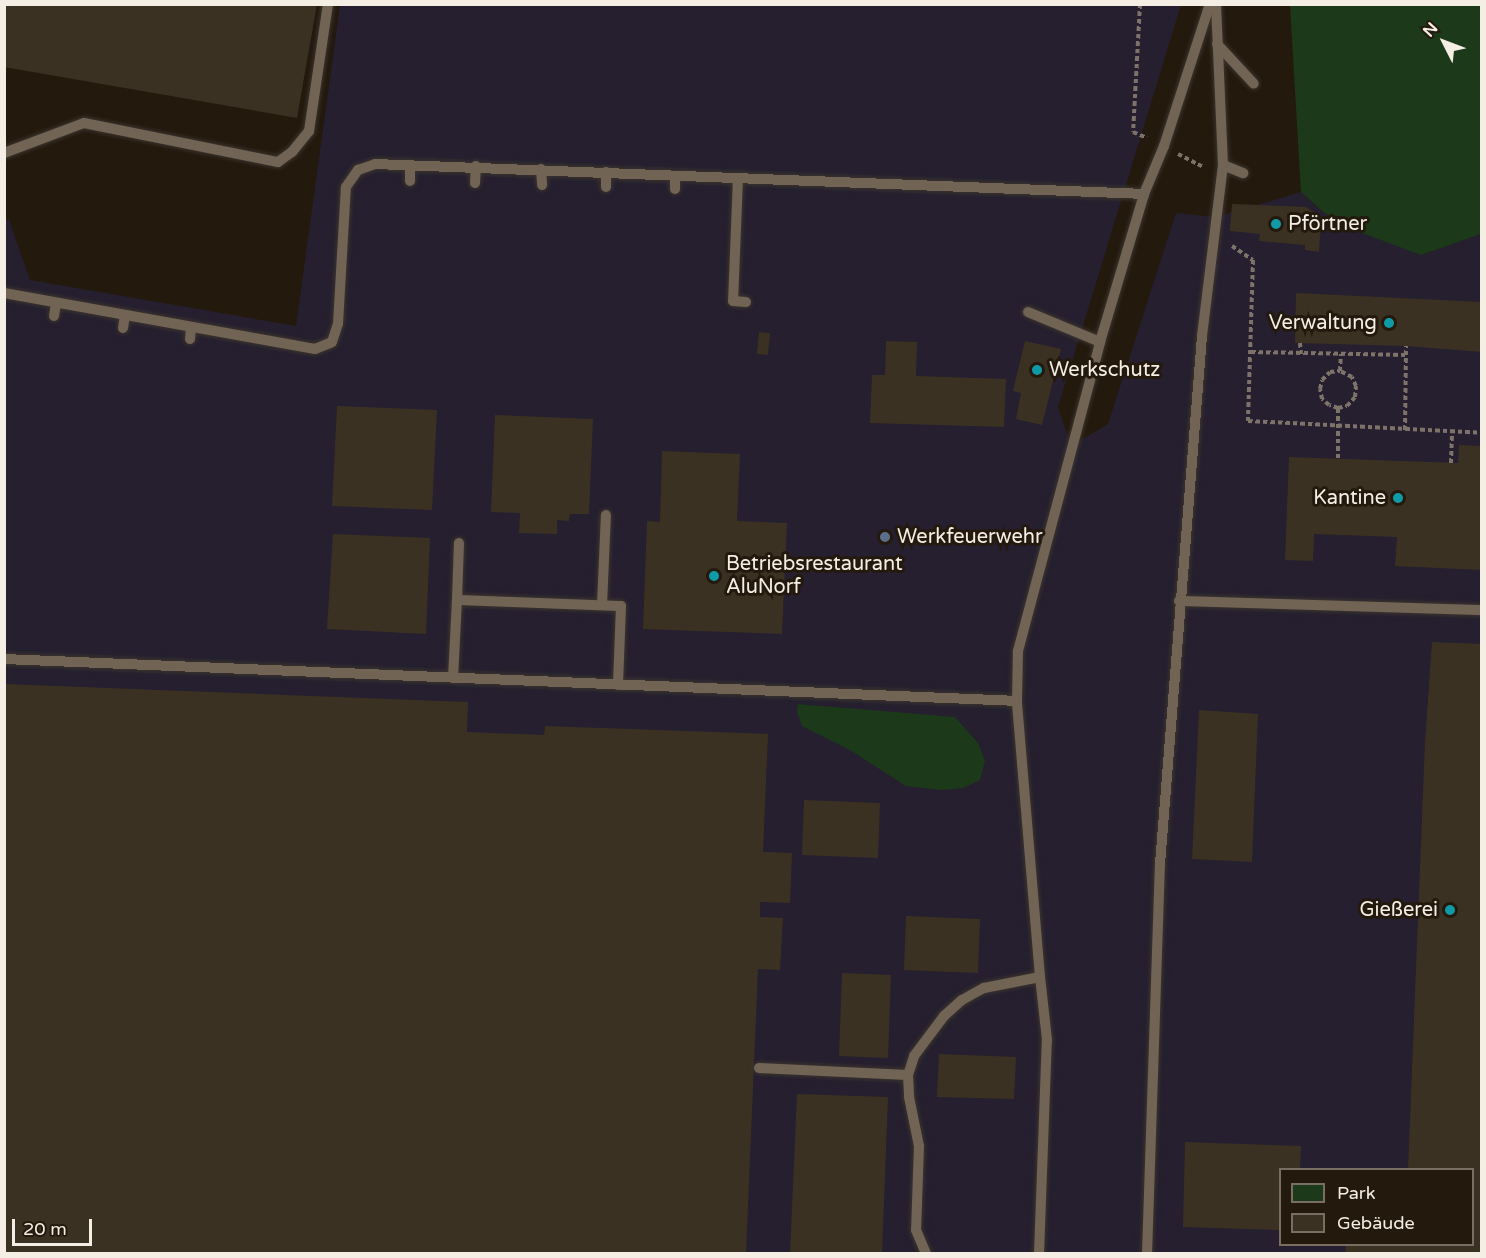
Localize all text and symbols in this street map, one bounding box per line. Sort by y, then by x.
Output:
north arrow [1414,12,1474,72]
text: N [1419,18,1442,41]
place label: Pförtner [1288,212,1367,236]
marker: Pförtner [1269,217,1283,231]
place label: Verwaltung [1269,311,1377,335]
marker: Verwaltung [1382,316,1396,330]
place label: Werkschutz [1049,358,1160,382]
marker: Werkschutz [1030,363,1044,377]
place label: Kantine [1313,486,1386,510]
marker: Kantine [1391,491,1405,505]
place label: Werkfeuerwehr [897,525,1043,549]
marker: Werkfeuerwehr [878,530,892,544]
place label: Betriebsrestaurant AluNorf [726,552,903,599]
marker: Betriebsrestaurant AluNorf [707,569,721,583]
place label: Gießerei [1359,898,1438,922]
marker: Gießerei [1443,903,1457,917]
legend [1279,1168,1474,1246]
text: Park [1337,1182,1375,1204]
scale bar [15,1207,94,1245]
text: Gebäude [1337,1212,1415,1234]
text: 20 m [23,1218,67,1240]

